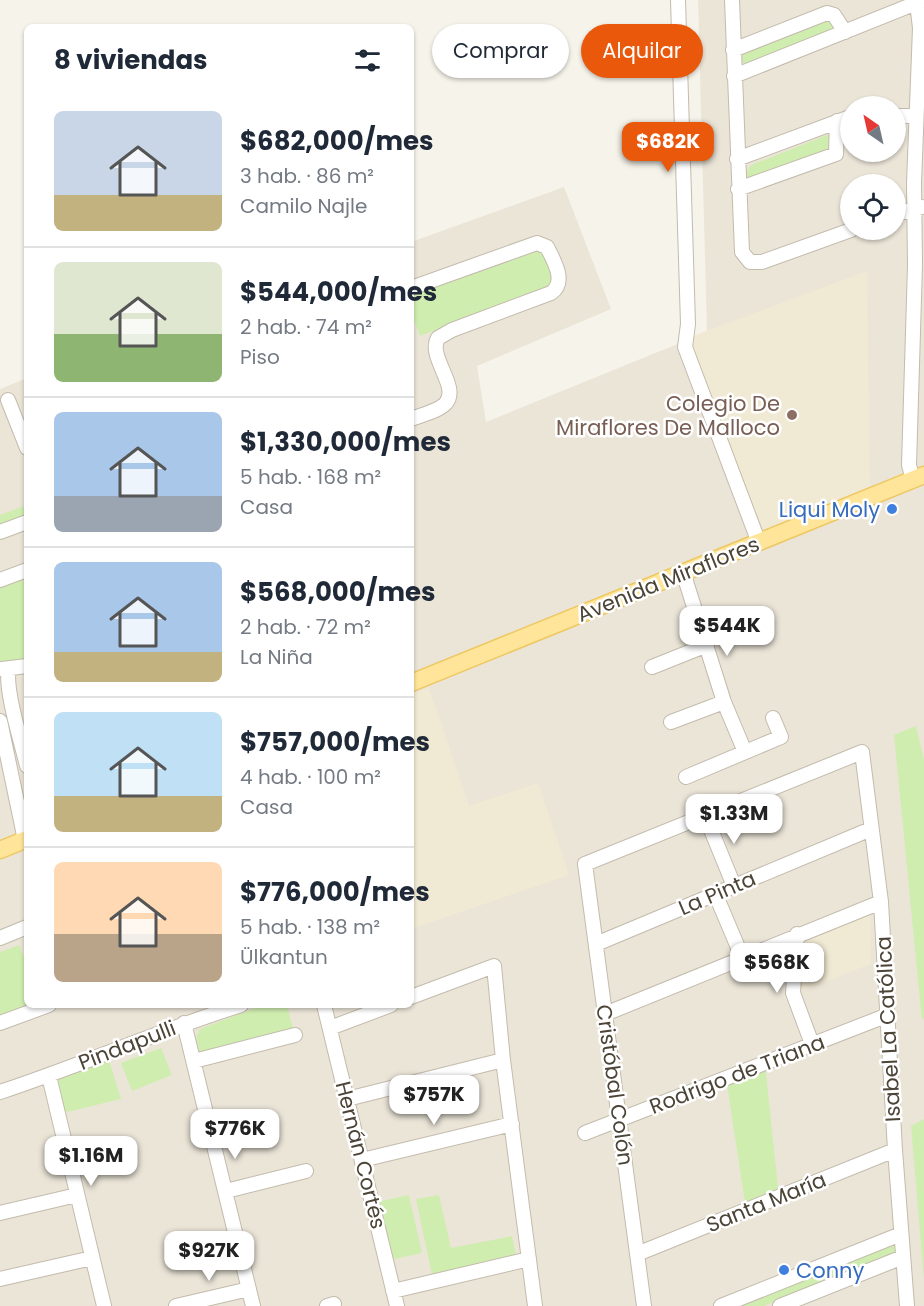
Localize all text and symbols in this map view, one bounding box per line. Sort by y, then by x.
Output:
chip: Comprar [432,24,569,78]
chip: Alquilar [581,24,703,78]
text: 8 viviendas [54,42,208,78]
icon: filters [351,44,384,77]
north arrow [840,96,906,162]
map controls [840,96,906,240]
pin: $682K [626,122,710,173]
text: $682,000/mes [240,123,434,159]
text: $682K [636,127,700,155]
icon: home [102,135,174,207]
text: 3 hab. · 86 m² [240,162,374,190]
button: locate [840,174,906,240]
text: Camilo Najle [240,192,367,220]
text: $544,000/mes [240,274,437,310]
icon: home [102,286,174,358]
text: 2 hab. · 74 m² [240,313,372,341]
text: Piso [240,343,280,371]
place label: Colegio De Miraflores De Malloco [556,389,780,442]
marker: Colegio De Miraflores De Malloco [785,408,799,422]
text: $1,330,000/mes [240,424,451,460]
icon: home [102,436,174,508]
text: 5 hab. · 168 m² [240,463,381,491]
text: Casa [240,493,293,521]
place label: Liqui Moly [779,495,880,524]
marker: Liqui Moly [885,502,899,516]
street label: Avenida Miraflores [573,529,763,629]
text: $568,000/mes [240,574,436,610]
icon: home [102,586,174,658]
pin: $544K [685,606,769,657]
text: $544K [693,611,761,639]
text: 2 hab. · 72 m² [240,613,371,641]
text: La Niña [240,643,313,671]
text: $757,000/mes [240,724,430,760]
icon: home [102,736,174,808]
text: 4 hab. · 100 m² [240,763,381,791]
text: Casa [240,793,293,821]
pin: $1.33M [685,794,783,845]
text: $1.33M [700,799,768,827]
street label: La Pinta [674,864,760,922]
text: $776,000/mes [240,874,430,910]
icon: home [102,886,174,958]
text: 5 hab. · 138 m² [240,913,380,941]
street label: Isabel La Católica [869,935,907,1123]
text: Ülkantun [240,943,328,971]
pin: $568K [735,943,819,994]
text: $568K [744,948,810,976]
street label: Cristóbal Colón [589,1003,641,1167]
street label: Pindapulli [74,1013,180,1077]
street label: Rodrigo de Triana [645,1027,829,1121]
pin: $757K [392,1075,476,1126]
street label: Hernán Cortés [329,1078,393,1232]
text: $757K [403,1080,465,1108]
pin: $776K [193,1109,277,1160]
text: $776K [204,1114,266,1142]
pin: $1.16M [42,1136,140,1187]
text: $1.16M [59,1141,123,1169]
street label: Santa María [702,1165,830,1239]
pin: $927K [167,1231,251,1282]
text: $927K [178,1236,240,1264]
place label: Conny [796,1256,865,1285]
marker: Conny [777,1263,791,1277]

